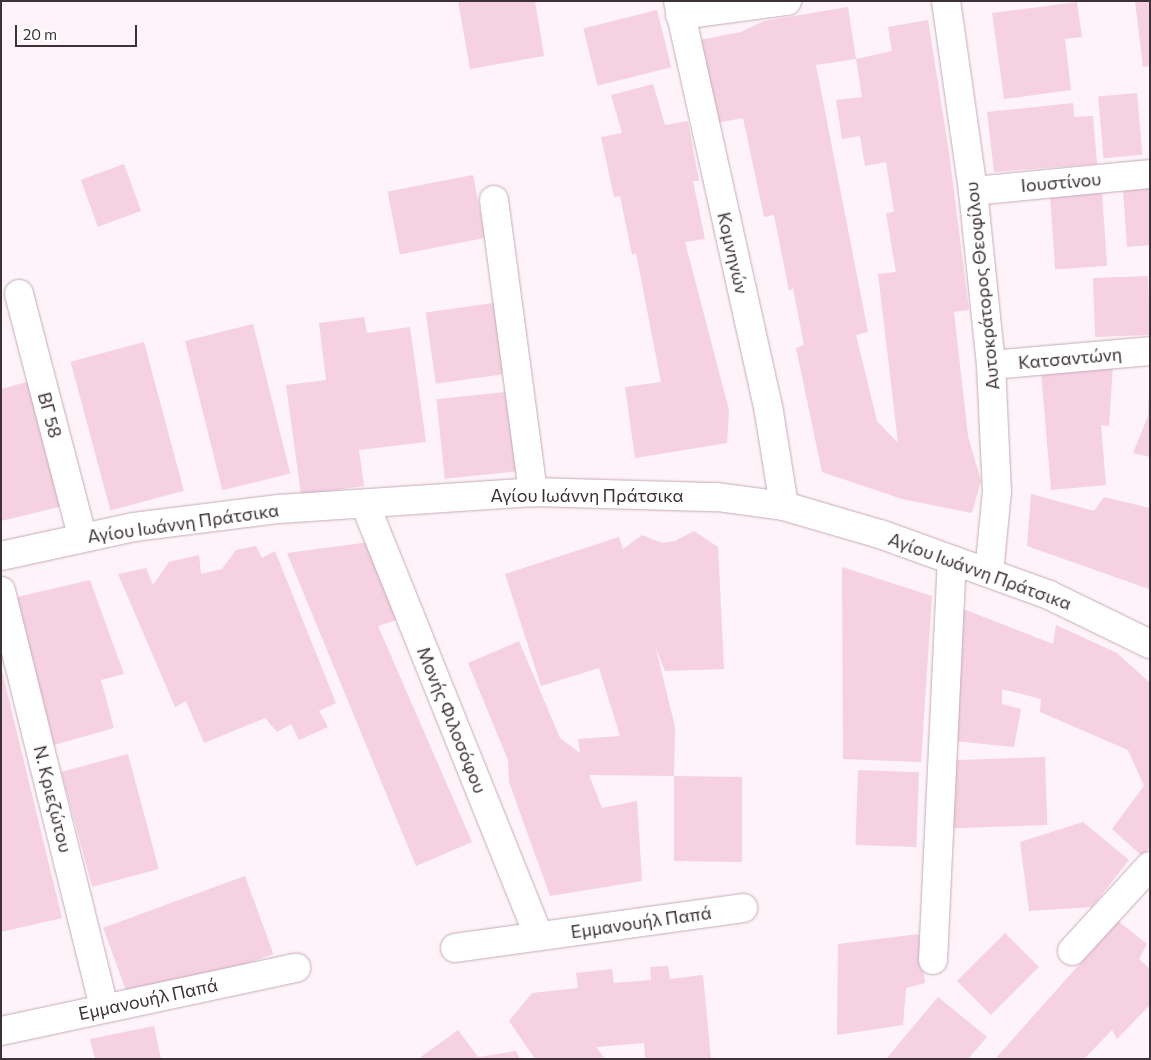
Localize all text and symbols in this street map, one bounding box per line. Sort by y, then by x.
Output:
scale bar [18,15,140,47]
text: 20 m [23,25,57,43]
street label: Ιουστίνου [1020,168,1102,196]
street label: Αυτοκράτορος Θεοφίλου [960,181,1004,391]
street label: Κομνηνών [713,210,753,296]
street label: Κατσαντώνη [1017,343,1123,373]
street label: ΒΓ 58 [34,390,66,440]
street label: Αγίου Ιωάννη Πράτσικα [490,484,684,506]
street label: Αγίου Ιωάννη Πράτσικα [86,499,280,547]
street label: Αγίου Ιωάννη Πράτσικα [886,528,1074,614]
street label: Μονής Φιλοσόφου [413,644,491,796]
street label: Ν. Κριεζώτου [29,743,77,855]
street label: Εμμανουήλ Παπά [569,901,713,943]
street label: Εμμανουήλ Παπά [76,974,220,1024]

